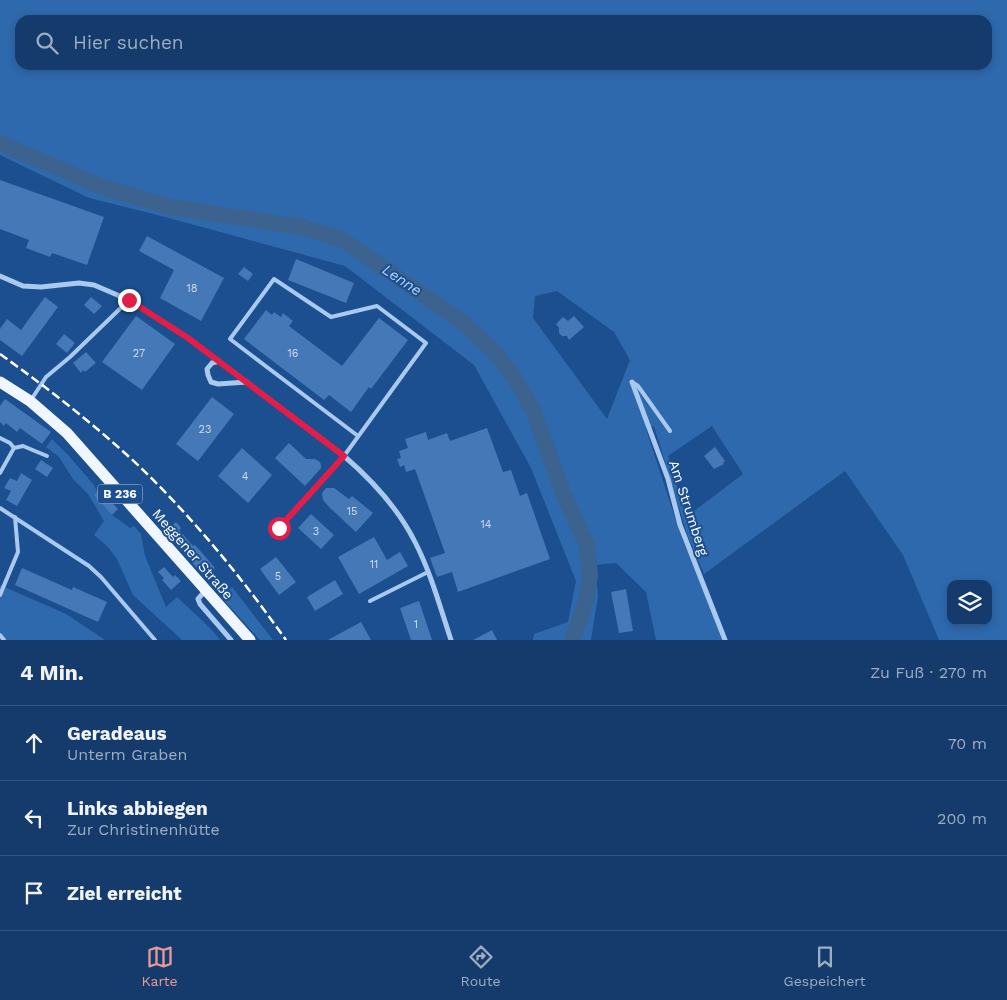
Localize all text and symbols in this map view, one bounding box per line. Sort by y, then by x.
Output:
search box [15,15,992,70]
icon: search [33,29,61,57]
text: Hier suchen [73,31,184,54]
water label: Lenne [379,260,425,300]
house number: 18 [186,282,198,295]
route end [118,289,141,312]
house number: 27 [133,347,145,360]
house number: 16 [288,347,299,360]
house number: 23 [199,423,211,436]
street label: Am Strumberg [666,458,712,558]
house number: 4 [242,470,249,483]
road number: B 236 [98,484,142,504]
street label: Meggener Straße [149,505,237,603]
house number: 15 [347,505,357,518]
route start [268,517,291,540]
house number: 14 [480,518,492,531]
house number: 3 [313,525,319,538]
house number: 11 [370,558,378,571]
house number: 5 [275,570,281,583]
map controls [947,580,992,625]
button: layers [947,580,992,625]
house number: 1 [414,618,418,631]
text: 4 Min. [20,660,84,685]
text: Zu Fuß · 270 m [870,663,987,682]
text: Geradeaus [67,722,167,745]
icon: ahead [20,729,48,757]
text: 70 m [948,734,987,753]
text: Unterm Graben [67,745,187,764]
text: Links abbiegen [67,797,208,820]
icon: left [20,804,48,832]
text: 200 m [937,809,987,828]
text: Zur Christinenhütte [67,820,220,839]
icon: arrive [20,879,48,907]
text: Ziel erreicht [67,882,182,905]
tab: Karte [141,943,178,989]
tab: Route [461,943,501,989]
tab: Gespeichert [784,943,866,989]

